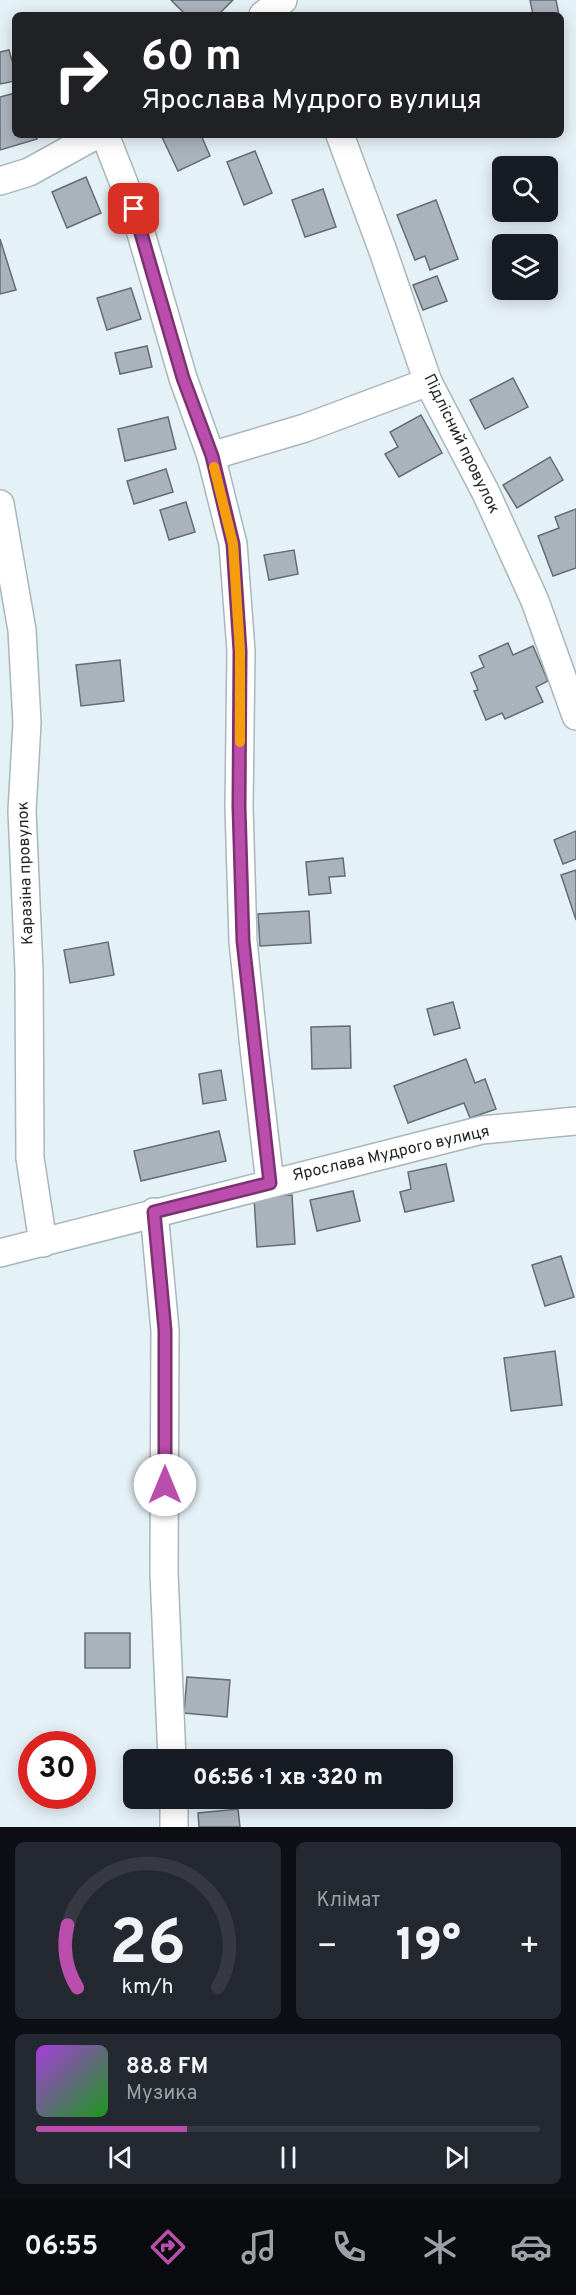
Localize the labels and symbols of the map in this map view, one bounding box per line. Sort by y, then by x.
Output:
pin [108,183,159,234]
street label: Підлісний провулок [419,371,503,517]
street label: Каразіна провулок [13,801,39,945]
street label: Ярослава Мудрого вулиця [290,1122,492,1186]
position arrow [133,1453,197,1517]
speed limit sign: 30 [18,1731,96,1809]

